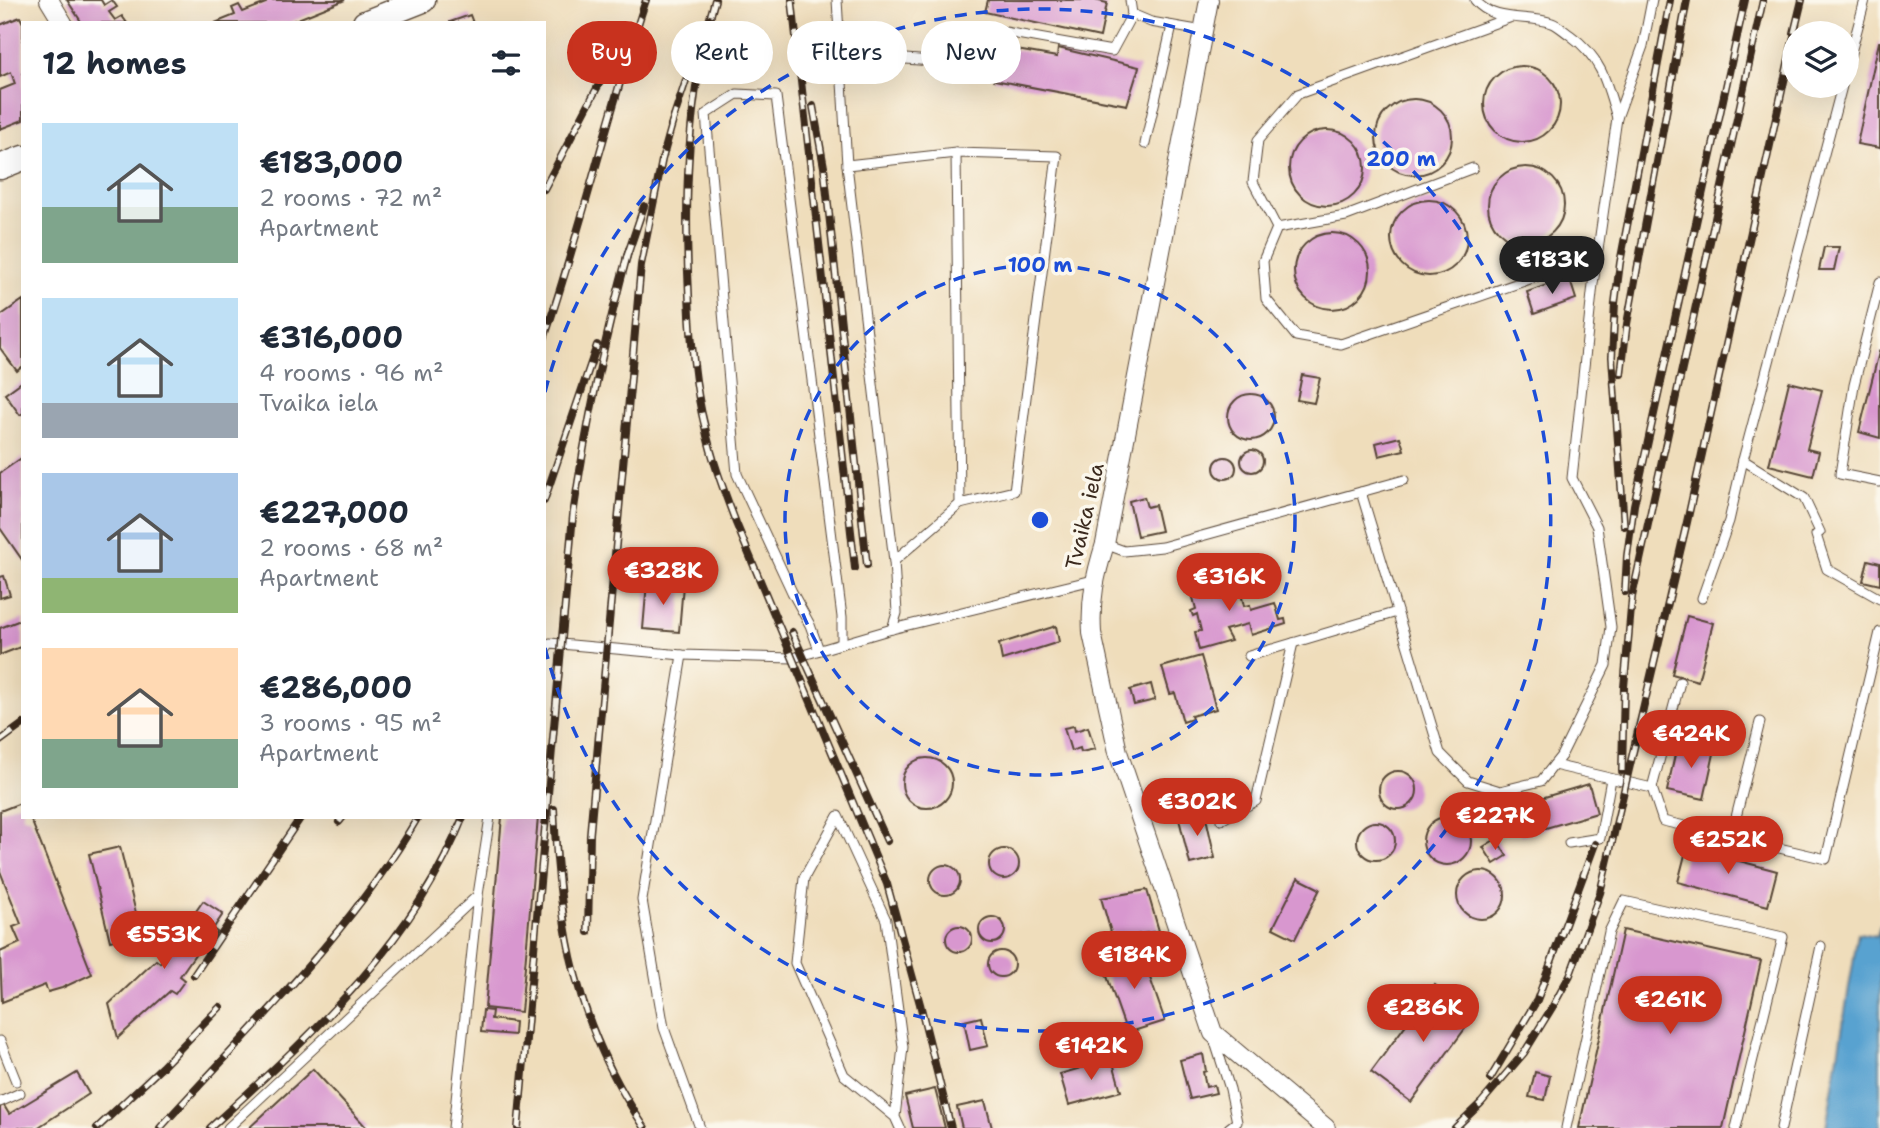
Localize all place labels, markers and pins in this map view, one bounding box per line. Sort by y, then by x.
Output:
pin: €183K [1503,236,1601,296]
centre of rings [1028,508,1052,532]
pin: €328K [614,548,712,607]
pin: €316K [1180,554,1278,613]
pin: €424K [1642,710,1740,770]
pin: €302K [1148,778,1246,838]
pin: €227K [1446,792,1544,852]
pin: €252K [1679,816,1777,876]
pin: €553K [115,912,213,971]
pin: €184K [1085,932,1183,991]
pin: €261K [1621,976,1719,1036]
pin: €286K [1374,984,1472,1044]
pin: €142K [1042,1023,1140,1082]

